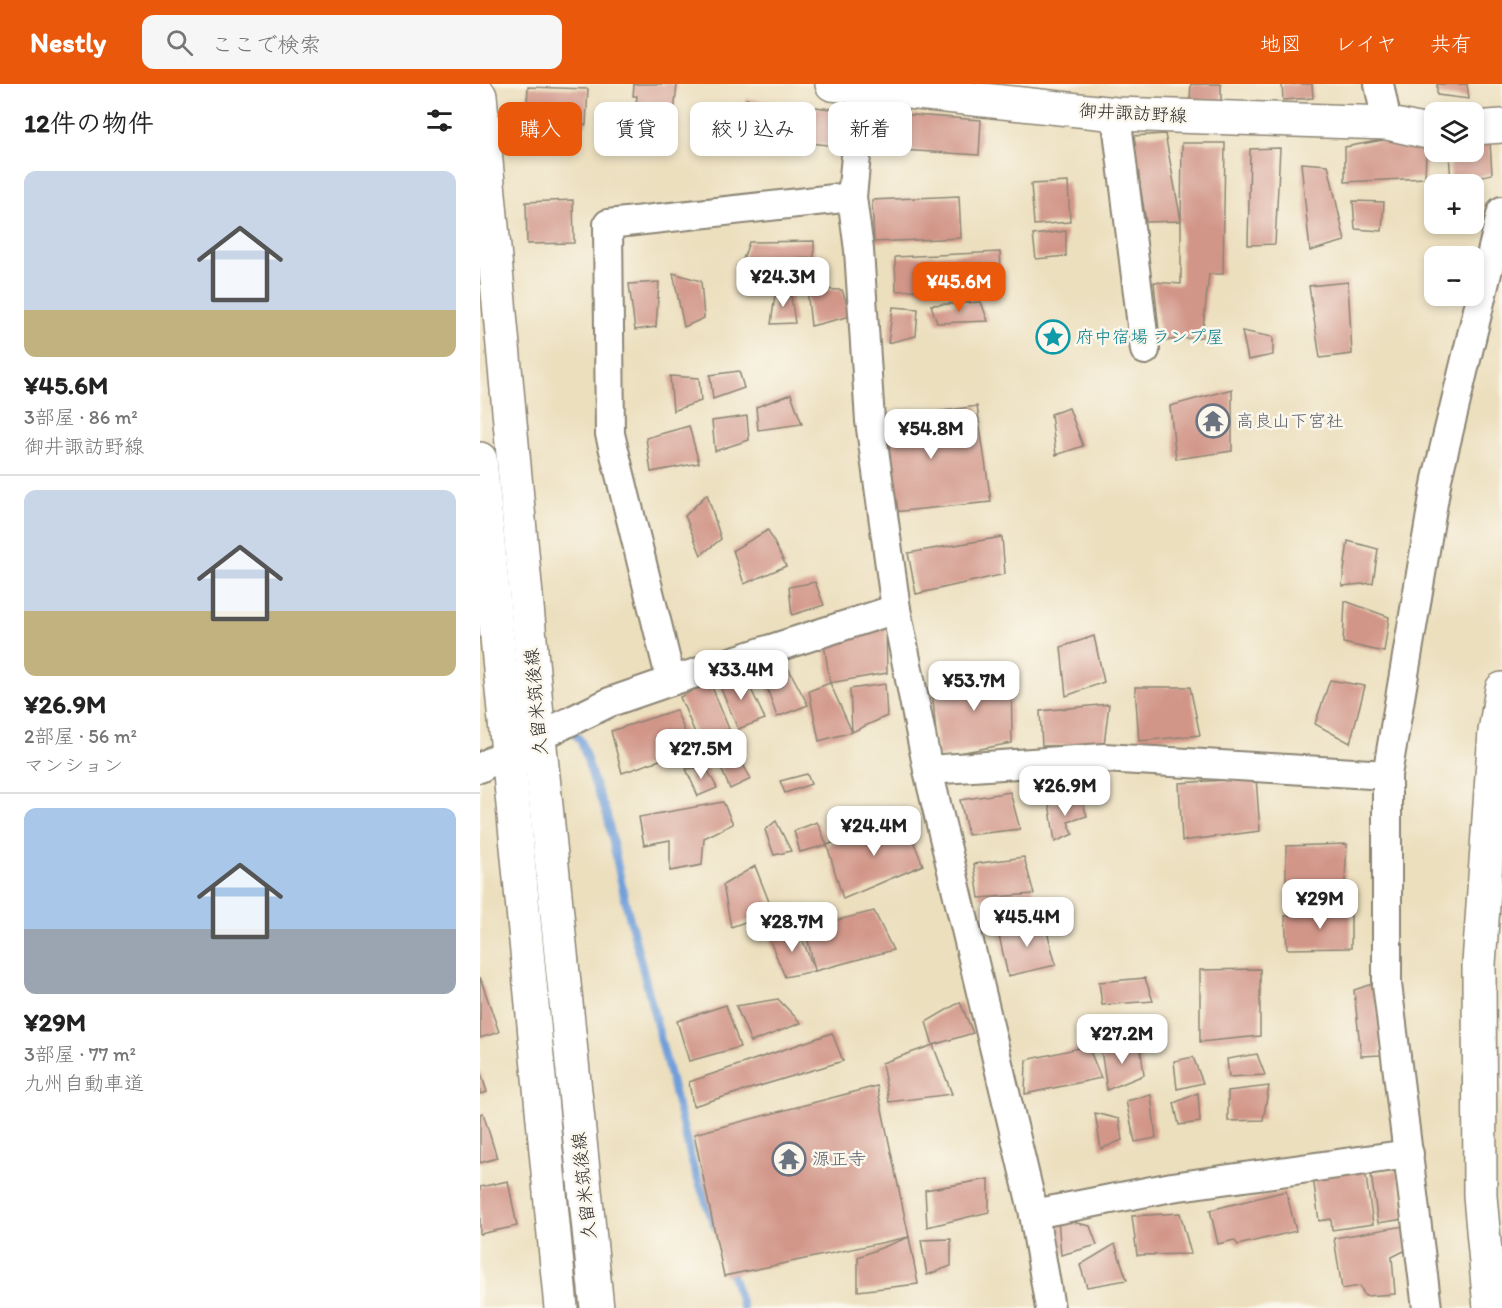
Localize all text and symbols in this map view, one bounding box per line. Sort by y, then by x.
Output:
search box [142,15,562,69]
text: Nestly [30,25,106,59]
icon: search [163,26,196,59]
text: ここで検索 [211,31,321,58]
text: 地図 [1260,31,1302,56]
text: レイヤ [1335,31,1397,56]
text: 共有 [1430,31,1472,56]
street label: 御井諏訪野線 [1078,99,1188,127]
chip: 購入 [498,102,582,156]
chip: 賃貸 [594,102,678,156]
chip: 絞り込み [690,102,816,156]
chip: 新着 [828,102,912,156]
map controls [1424,102,1484,306]
button: layers [1424,102,1484,162]
icon: filters [423,104,456,137]
text: 12件の物件 [24,107,154,139]
button: + [1424,174,1484,234]
icon: home [186,210,294,318]
button: − [1424,246,1484,306]
pin: ¥24.3M [734,257,832,308]
pin: ¥45.6M [910,262,1008,313]
text: ¥24.3M [750,264,816,288]
text: ¥45.6M [927,269,991,293]
place icon: 府中宿場 ランプ屋 [1035,319,1071,355]
place label: 府中宿場 ランプ屋 [1076,326,1224,348]
text: ¥45.6M [24,369,108,401]
temple icon: 高良山下宮社 [1195,403,1231,439]
text: 3部屋 · 86 m² [24,405,138,429]
pin: ¥54.8M [882,409,980,460]
place label: 高良山下宮社 [1236,410,1344,432]
text: ¥54.8M [898,416,964,440]
text: 御井諏訪野線 [24,434,144,458]
icon: home [186,529,294,637]
street label: 久留米筑後線 [520,647,552,757]
pin: ¥33.4M [692,650,790,701]
text: ¥33.4M [708,657,774,681]
pin: ¥53.7M [925,661,1023,712]
text: ¥53.7M [942,668,1006,692]
text: ¥26.9M [24,688,106,720]
text: 2部屋 · 56 m² [24,724,137,748]
pin: ¥27.5M [652,729,750,780]
text: ¥27.5M [670,736,732,760]
text: マンション [24,753,123,777]
pin: ¥26.9M [1016,766,1114,817]
text: ¥26.9M [1033,773,1097,797]
pin: ¥24.4M [825,806,923,857]
text: ¥24.4M [841,813,907,837]
icon: home [186,847,294,955]
pin: ¥29M [1284,879,1356,930]
text: ¥29M [1296,886,1344,910]
pin: ¥45.4M [978,897,1076,948]
pin: ¥28.7M [743,902,841,953]
text: ¥45.4M [994,904,1060,928]
text: ¥28.7M [760,909,824,933]
text: ¥29M [24,1006,86,1038]
pin: ¥27.2M [1073,1014,1171,1065]
text: ¥27.2M [1091,1021,1153,1045]
text: 3部屋 · 77 m² [24,1042,136,1066]
text: 九州自動車道 [24,1071,144,1095]
street label: 久留米筑後線 [567,1131,601,1241]
temple icon: 源正寺 [771,1141,807,1177]
place label: 源正寺 [812,1148,866,1170]

